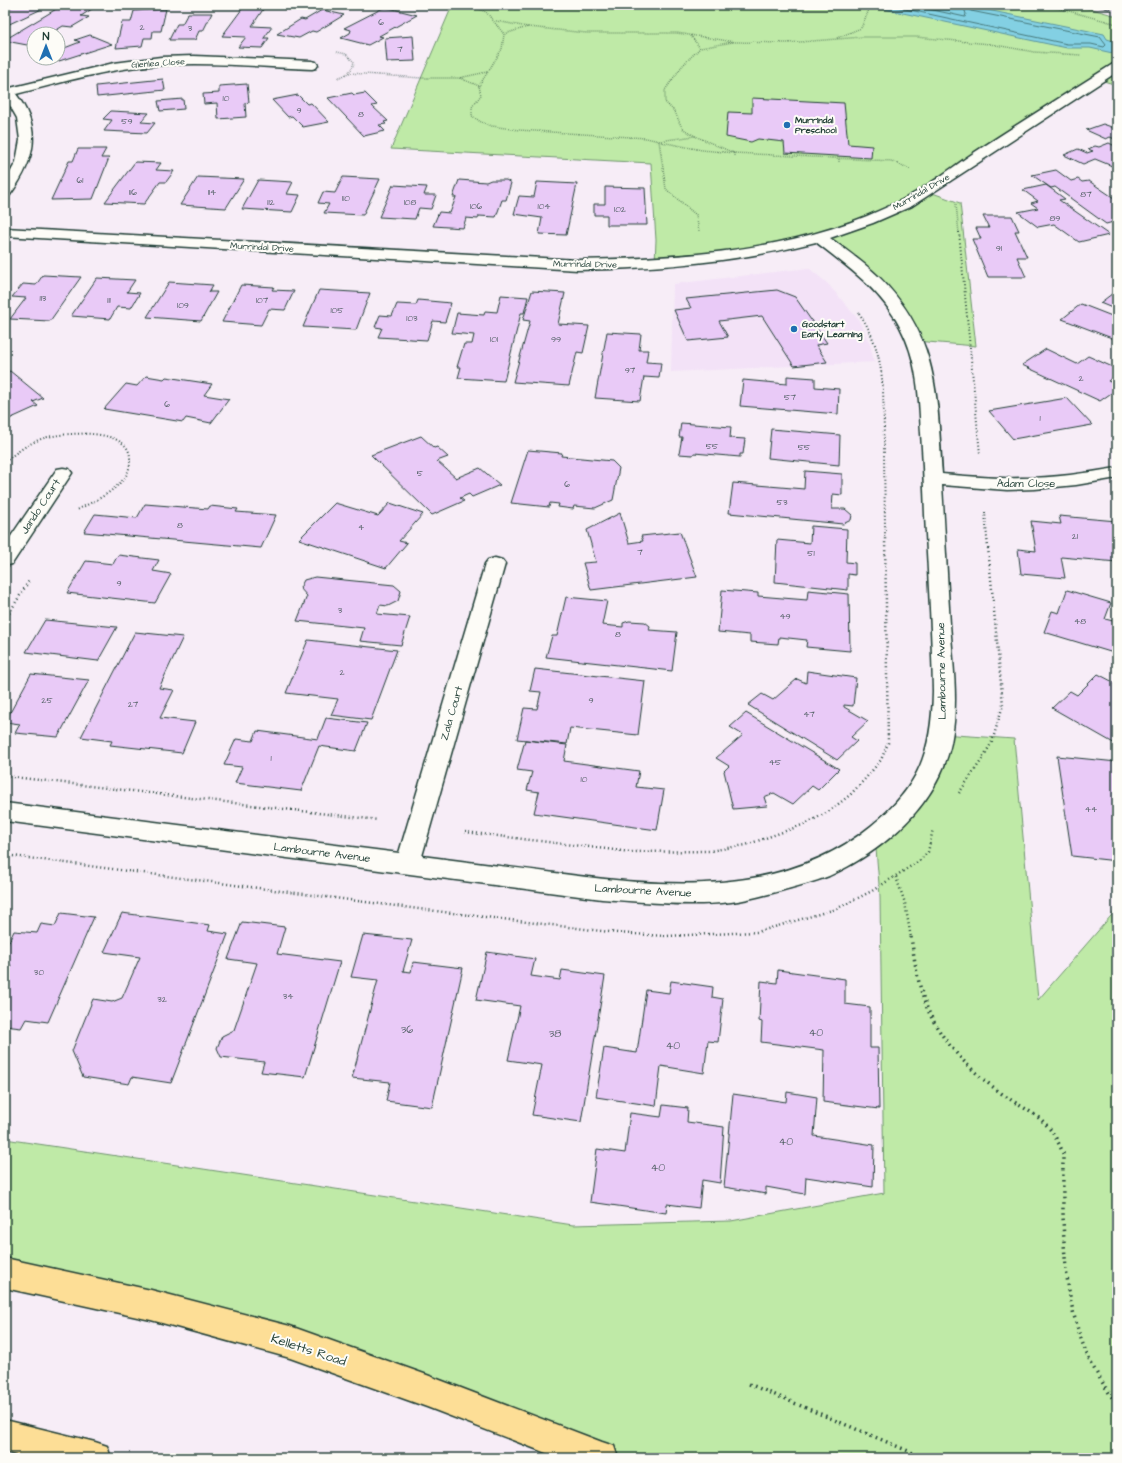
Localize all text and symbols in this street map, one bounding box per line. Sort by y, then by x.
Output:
house number: 6 [378,16,384,29]
house number: 2 [139,21,145,34]
house number: 3 [188,22,193,35]
north arrow [26,26,66,66]
text: N [43,29,50,44]
house number: 7 [397,43,403,56]
street label: Glenlea Close [131,55,185,72]
house number: 10 [223,92,230,105]
house number: 9 [296,104,302,117]
house number: 8 [358,108,364,121]
place label: Murrindal Preschool [795,114,837,137]
house number: 59 [121,115,133,128]
marker: Murrindal Preschool [782,120,792,130]
street label: Murrindal Drive [890,171,952,214]
house number: 61 [77,174,83,187]
house number: 116 [129,186,137,199]
house number: 114 [208,186,216,199]
house number: 87 [1080,188,1092,201]
house number: 110 [342,192,350,205]
house number: 112 [267,196,276,209]
house number: 108 [404,196,416,209]
house number: 106 [470,200,483,213]
house number: 104 [538,200,550,213]
house number: 102 [614,203,627,216]
house number: 89 [1050,212,1060,225]
street label: Murrindal Drive [230,239,294,256]
house number: 91 [996,242,1002,255]
street label: Murrindal Drive [553,257,617,272]
house number: 113 [40,292,47,305]
house number: 111 [107,294,111,307]
house number: 107 [256,294,269,307]
house number: 109 [177,299,189,312]
house number: 105 [330,304,344,317]
house number: 103 [406,312,418,325]
place label: Goodstart Early Learning [801,318,863,342]
marker: Goodstart Early Learning [789,324,799,334]
house number: 101 [490,333,498,346]
house number: 99 [551,333,561,346]
house number: 97 [625,364,636,377]
house number: 2 [1078,372,1084,385]
house number: 57 [784,391,796,404]
house number: 6 [164,398,170,411]
house number: 1 [1039,412,1041,425]
house number: 55 [706,440,719,453]
house number: 55 [798,441,811,454]
house number: 5 [417,467,424,480]
street label: Jando Court [17,475,64,537]
street label: Adam Close [997,476,1055,491]
house number: 6 [564,478,570,491]
house number: 53 [777,496,788,509]
house number: 8 [177,519,183,532]
house number: 4 [358,521,364,534]
house number: 21 [1072,530,1078,543]
house number: 7 [637,546,643,559]
house number: 51 [807,547,815,560]
house number: 9 [116,577,122,590]
house number: 3 [338,604,343,617]
house number: 49 [779,610,791,623]
house number: 48 [1074,615,1086,628]
street label: Lambourne Avenue [933,622,950,720]
house number: 8 [615,628,621,641]
house number: 2 [339,666,345,679]
street label: Zala Court [437,684,467,742]
house number: 25 [41,694,53,707]
house number: 9 [588,694,594,707]
house number: 27 [128,698,139,711]
house number: 47 [803,708,815,721]
house number: 1 [270,752,272,765]
house number: 45 [769,756,782,769]
house number: 10 [581,773,588,786]
house number: 44 [1085,803,1097,816]
street label: Lambourne Avenue [273,839,371,866]
street label: Lambourne Avenue [594,880,692,901]
house number: 30 [34,966,44,979]
house number: 34 [283,990,293,1003]
house number: 32 [157,993,168,1006]
house number: 36 [401,1022,413,1037]
house number: 40 [809,1025,823,1040]
house number: 38 [549,1026,561,1041]
house number: 40 [666,1038,680,1053]
house number: 40 [779,1134,793,1149]
house number: 40 [651,1160,665,1175]
street label: Kelletts Road [269,1329,349,1371]

